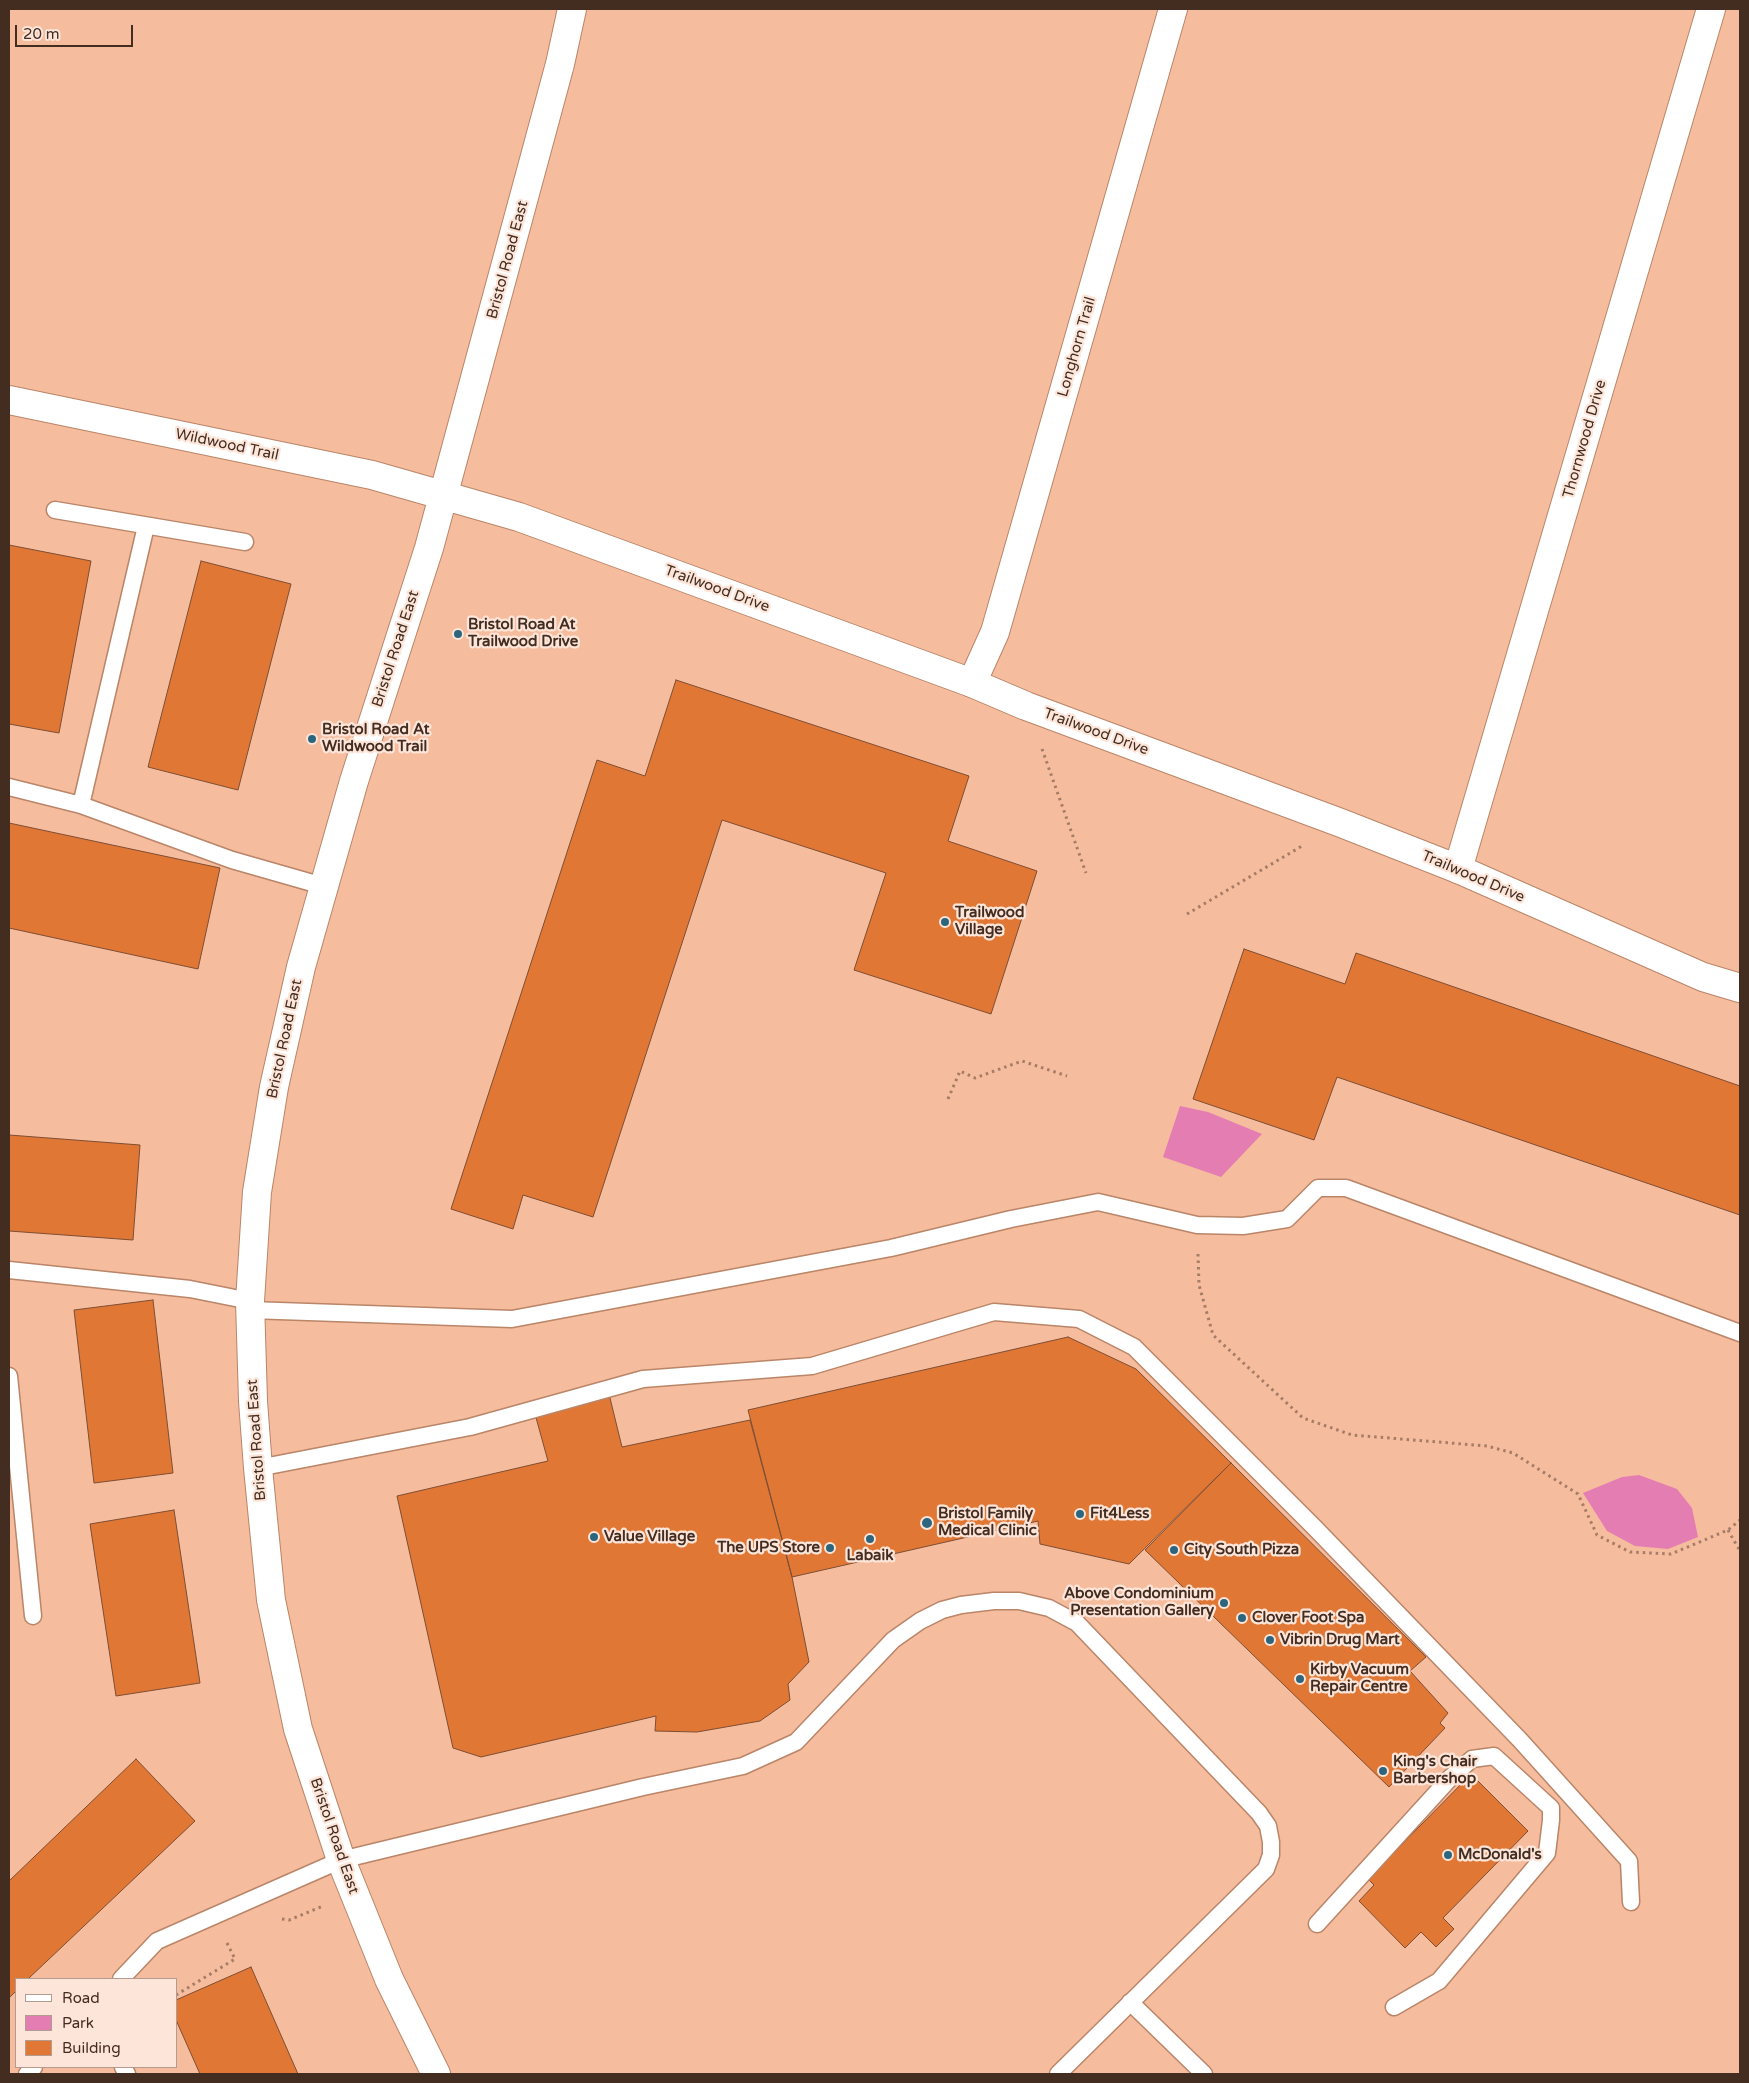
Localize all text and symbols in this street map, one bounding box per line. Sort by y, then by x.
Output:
scale bar [18,15,135,47]
text: 20 m [23,25,60,43]
street label: Bristol Road East [484,199,532,321]
street label: Longhorn Trail [1054,295,1100,399]
street label: Thornwood Drive [1559,378,1611,500]
street label: Wildwood Trail [174,425,280,465]
street label: Trailwood Drive [662,562,772,616]
street label: Bristol Road East [369,588,423,710]
place label: Bristol Road At Trailwood Drive [468,616,578,651]
marker: Bristol Road At Trailwood Drive [452,628,464,640]
street label: Trailwood Drive [1041,705,1151,759]
place label: Bristol Road At Wildwood Trail [322,721,429,756]
marker: Bristol Road At Wildwood Trail [306,733,318,745]
street label: Trailwood Drive [1419,847,1527,907]
place label: Trailwood Village [955,904,1024,939]
marker: Trailwood Village [939,916,951,928]
street label: Bristol Road East [264,978,306,1100]
street label: Bristol Road East [244,1379,270,1501]
place label: Bristol Family Medical Clinic [938,1505,1037,1540]
place label: Fit4Less [1090,1505,1149,1523]
marker: Fit4Less [1074,1508,1086,1520]
marker: Bristol Family Medical Clinic [920,1516,934,1530]
place label: Value Village [604,1528,695,1546]
marker: Value Village [588,1531,600,1543]
marker: Labaik [864,1533,876,1545]
place label: The UPS Store [717,1539,820,1557]
place label: City South Pizza [1184,1541,1299,1559]
marker: The UPS Store [824,1542,836,1554]
marker: City South Pizza [1168,1544,1180,1556]
place label: Labaik [847,1547,893,1565]
place label: Above Condominium Presentation Gallery [1064,1585,1214,1620]
marker: Above Condominium Presentation Gallery [1218,1597,1230,1609]
place label: Clover Foot Spa [1252,1609,1364,1627]
marker: Clover Foot Spa [1236,1612,1248,1624]
place label: Vibrin Drug Mart [1280,1631,1400,1649]
marker: Vibrin Drug Mart [1264,1634,1276,1646]
place label: Kirby Vacuum Repair Centre [1310,1661,1409,1696]
marker: Kirby Vacuum Repair Centre [1294,1673,1306,1685]
place label: King's Chair Barbershop [1393,1753,1477,1788]
marker: King's Chair Barbershop [1377,1765,1389,1777]
street label: Bristol Road East [306,1776,362,1896]
place label: McDonald's [1458,1846,1542,1864]
marker: McDonald's [1442,1849,1454,1861]
legend [15,1978,178,2068]
text: Road [62,1989,100,2007]
text: Park [62,2014,94,2032]
text: Building [62,2039,121,2057]

